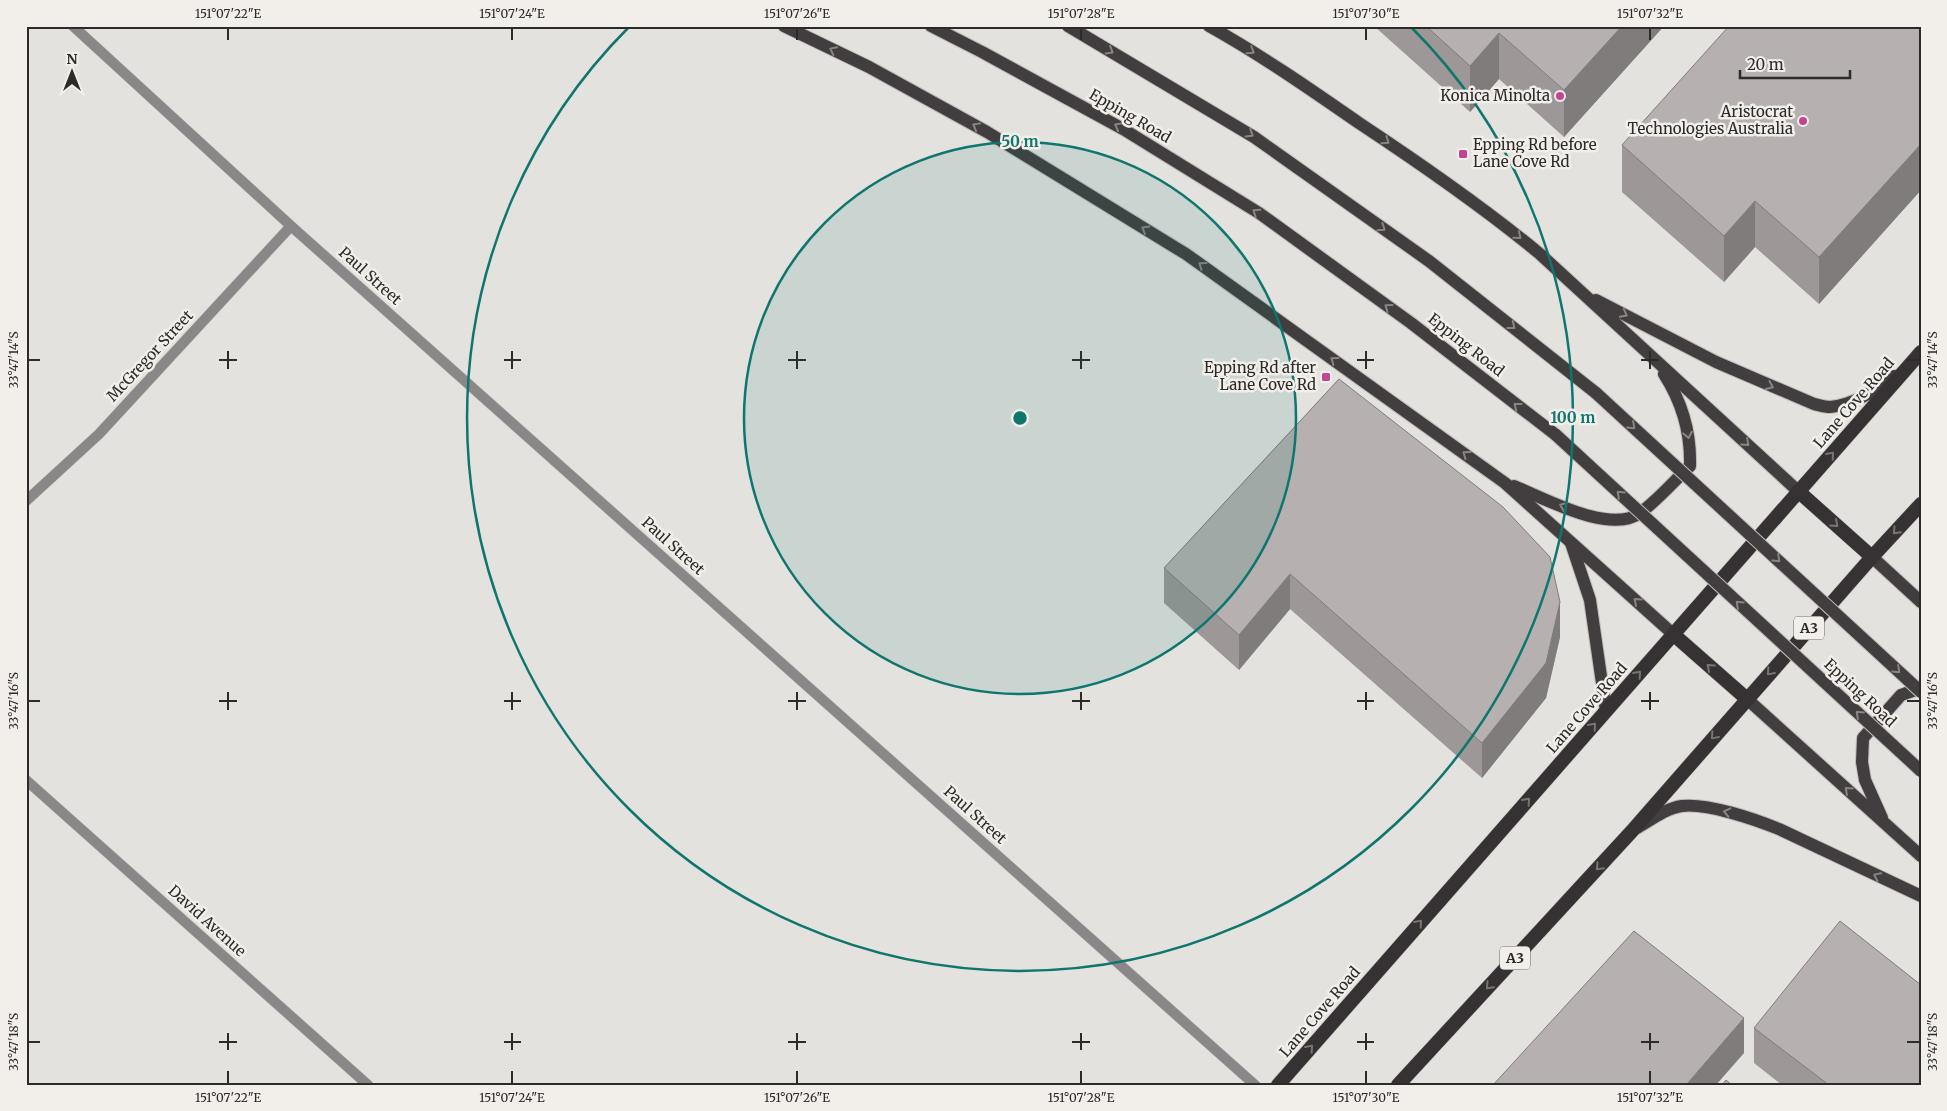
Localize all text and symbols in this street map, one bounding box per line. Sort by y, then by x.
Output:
text: 151°07'22"E [195,6,261,21]
text: 151°07'24"E [479,6,545,21]
text: 151°07'26"E [764,6,830,21]
text: 151°07'28"E [1048,6,1115,21]
text: 151°07'30"E [1333,6,1400,21]
text: 151°07'32"E [1617,6,1683,21]
one-way arrow [829,45,838,56]
one-way arrow [1104,45,1113,55]
one-way arrow [1245,45,1254,54]
north arrow [48,48,98,98]
scale bar [1740,48,1850,80]
text: N [66,50,78,68]
text: 20 m [1747,55,1784,74]
street label: Epping Road [1086,84,1175,147]
place label: Konica Minolta [1440,86,1550,105]
marker: Konica Minolta [1554,90,1566,102]
place label: Aristocrat Technologies Australia [1628,102,1793,138]
marker: Aristocrat Technologies Australia [1797,115,1809,127]
one-way arrow [972,122,981,132]
one-way arrow [1114,123,1123,133]
one-way arrow [1244,128,1253,138]
text: 50 m [1001,132,1039,151]
one-way arrow [1380,135,1390,144]
place label: Epping Rd before Lane Cove Rd [1473,135,1597,171]
marker: Epping Rd before Lane Cove Rd [1457,148,1469,160]
one-way arrow [1253,209,1262,218]
one-way arrow [1377,222,1386,231]
one-way arrow [1141,225,1150,235]
one-way arrow [1512,230,1521,238]
street label: Paul Street [335,243,406,309]
one-way arrow [1198,262,1208,271]
one-way arrow [1384,304,1394,313]
street label: McGregor Street [102,306,197,405]
one-way arrow [1619,308,1628,318]
street label: Epping Road [1424,309,1508,380]
one-way arrow [1506,320,1515,328]
text: 33°47'14"S [6,331,21,389]
text: 33°47'14"S [1925,331,1940,389]
street label: Lane Cove Road [1809,354,1898,452]
one-way arrow [1331,357,1340,365]
place label: Epping Rd after Lane Cove Rd [1204,358,1316,394]
marker: Epping Rd after Lane Cove Rd [1320,371,1332,383]
one-way arrow [1765,380,1774,390]
one-way arrow [1514,403,1523,411]
text: 100 m [1551,408,1595,427]
centre of rings [1011,409,1029,427]
one-way arrow [1626,420,1635,429]
one-way arrow [1683,431,1693,439]
one-way arrow [1740,437,1749,446]
one-way arrow [1462,451,1472,460]
one-way arrow [1825,451,1834,460]
one-way arrow [1616,491,1625,500]
one-way arrow [1560,502,1568,512]
street label: Paul Street [638,513,709,579]
one-way arrow [1829,518,1838,527]
one-way arrow [1893,525,1902,534]
one-way arrow [1772,554,1781,563]
one-way arrow [1634,598,1643,607]
one-way arrow [1736,601,1745,610]
road number: A3 [1794,616,1824,640]
street label: Epping Road [1820,654,1900,731]
street label: Lane Cove Road [1542,659,1631,757]
one-way arrow [1707,663,1716,672]
one-way arrow [1891,664,1900,673]
one-way arrow [1767,667,1776,676]
one-way arrow [1632,671,1641,680]
text: 33°47'16"S [6,672,21,730]
text: 33°47'16"S [1925,672,1940,730]
one-way arrow [1856,711,1865,720]
one-way arrow [1587,722,1596,731]
one-way arrow [1711,730,1720,739]
street label: Paul Street [940,782,1011,848]
one-way arrow [1844,787,1853,796]
one-way arrow [1521,798,1530,807]
one-way arrow [1723,808,1732,818]
one-way arrow [1596,861,1605,870]
one-way arrow [1873,872,1882,882]
street label: David Avenue [165,881,250,960]
one-way arrow [1414,920,1423,929]
road number: A3 [1500,946,1530,970]
street label: Lane Cove Road [1275,963,1364,1061]
one-way arrow [1486,981,1495,990]
text: 33°47'18"S [6,1013,21,1071]
text: 33°47'18"S [1925,1013,1940,1071]
one-way arrow [1304,1045,1313,1054]
text: 151°07'22"E [195,1090,261,1105]
text: 151°07'24"E [479,1090,545,1105]
text: 151°07'26"E [764,1090,830,1105]
text: 151°07'28"E [1048,1090,1115,1105]
text: 151°07'30"E [1333,1090,1400,1105]
text: 151°07'32"E [1617,1090,1683,1105]

